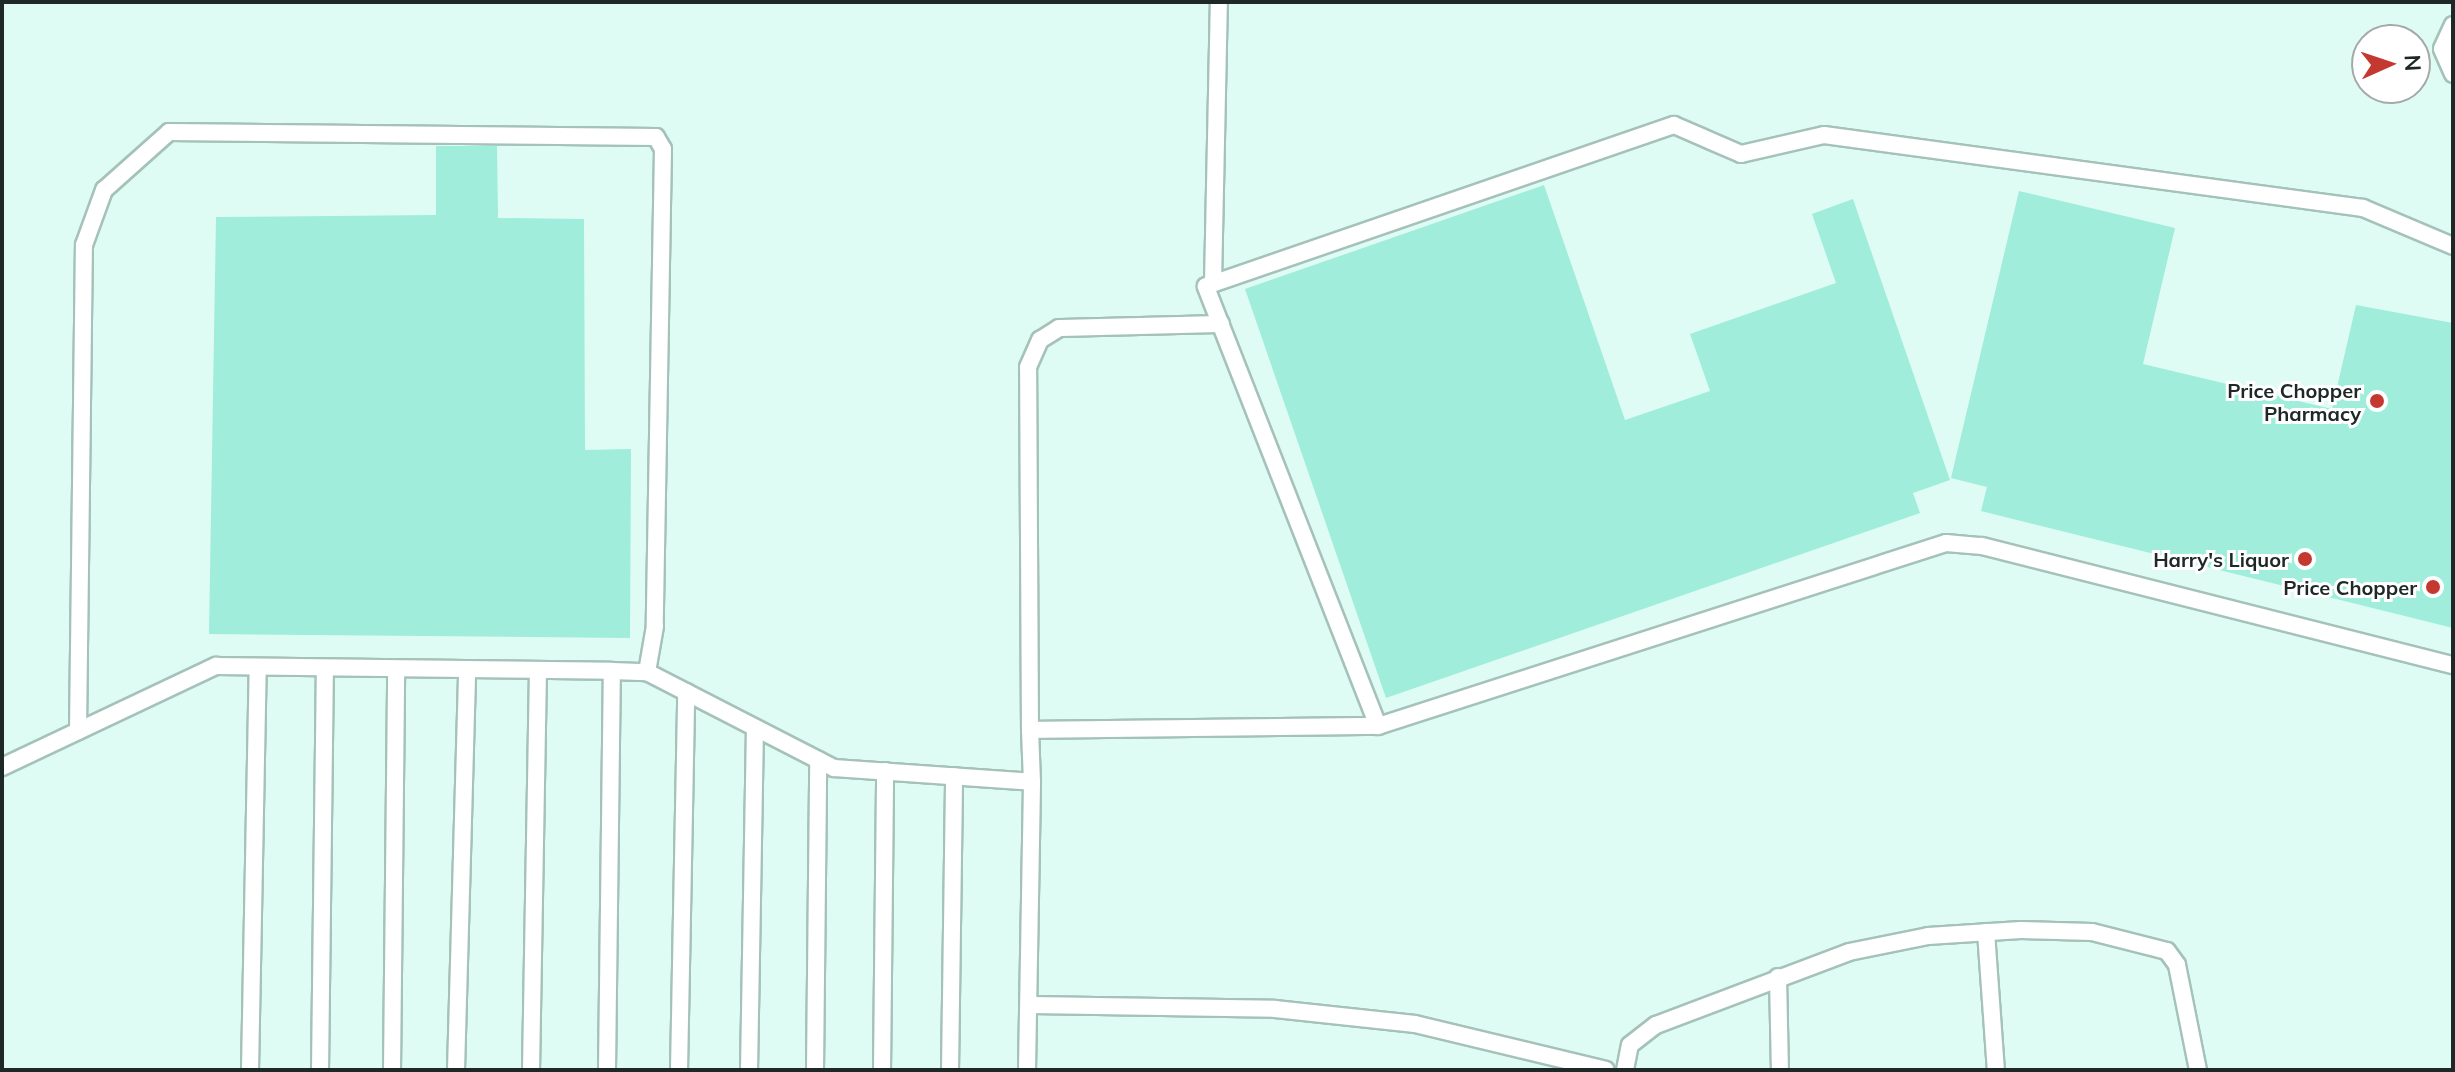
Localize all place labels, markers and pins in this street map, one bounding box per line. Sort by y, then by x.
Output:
place label: Price Chopper Pharmacy [2227,378,2361,425]
marker: Price Chopper Pharmacy [2368,392,2386,410]
place label: Harry's Liquor [2153,547,2289,571]
marker: Harry's Liquor [2296,550,2314,568]
place label: Price Chopper [2283,575,2417,599]
marker: Price Chopper [2424,578,2442,596]

